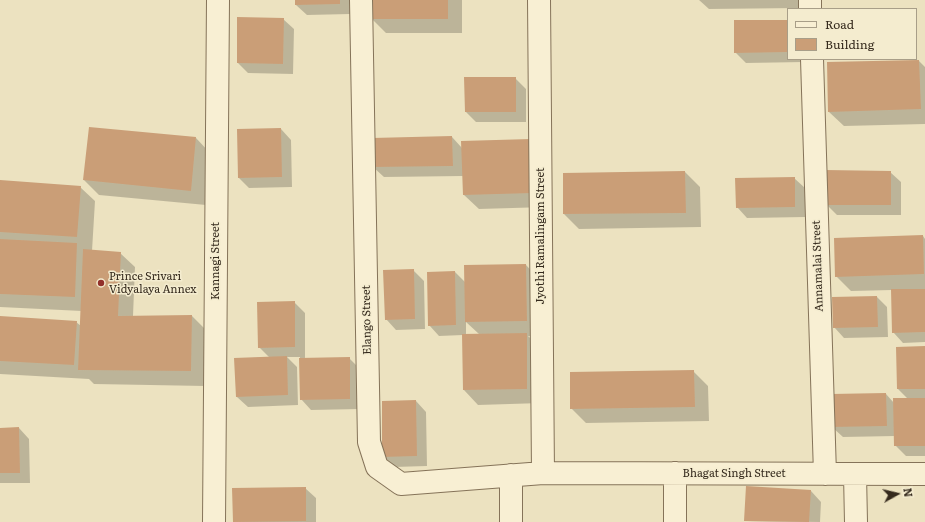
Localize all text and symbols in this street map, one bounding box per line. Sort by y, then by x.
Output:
legend [787,8,917,60]
text: Road [825,15,854,33]
text: Building [825,35,874,53]
street label: Jyothi Ramalingam Street [534,168,548,304]
street label: Annamalai Street [810,220,826,312]
street label: Kannagi Street [209,222,223,300]
place label: Prince Srivari Vidyalaya Annex [109,270,197,296]
marker: Prince Srivari Vidyalaya Annex [96,278,106,288]
street label: Elango Street [360,285,374,355]
street label: Bhagat Singh Street [682,467,786,481]
north arrow [877,474,917,514]
text: N [900,487,917,498]

